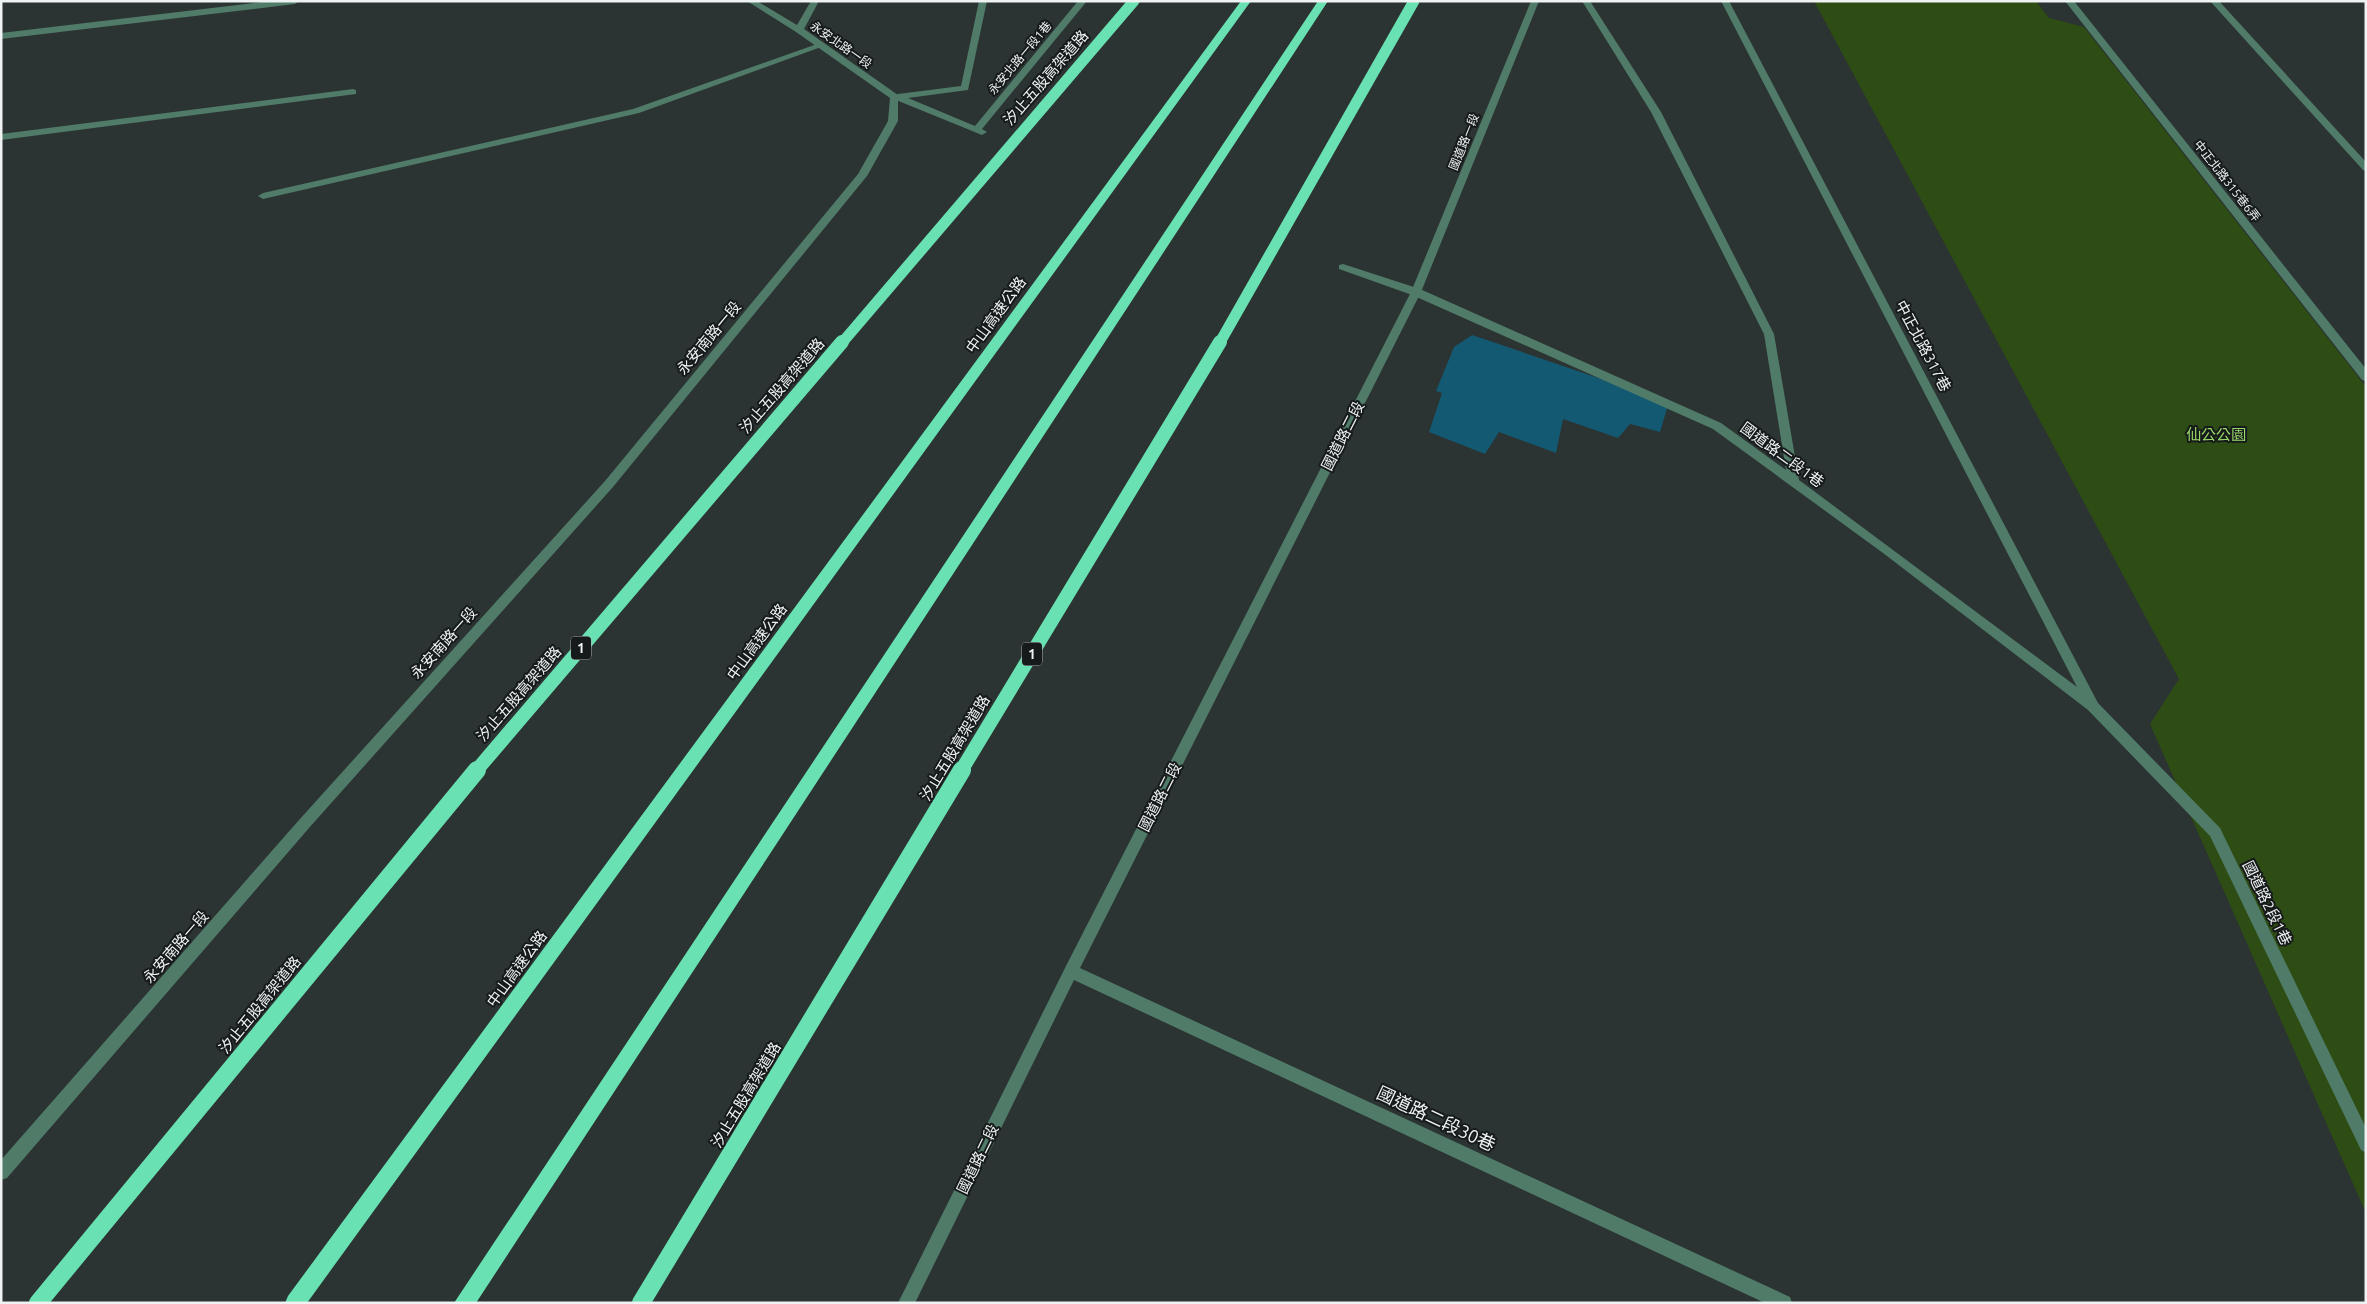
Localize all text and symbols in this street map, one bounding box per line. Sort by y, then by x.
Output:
street label: 永安北路一段 [808,19,875,71]
street label: 永安北路一段1巷 [985,19,1054,97]
street label: 汐止五股高架道路 [1000,27,1091,129]
street label: 國道路一段 [1446,112,1481,172]
street label: 中正北路315巷6弄 [2192,138,2263,224]
street label: 中山高速公路 [962,273,1029,356]
street label: 中正北路317巷 [1892,297,1955,394]
street label: 永安南路一段 [673,298,744,378]
street label: 汐止五股高架道路 [736,335,827,437]
street label: 國道路二段 [1318,398,1367,473]
street label: 國道路二段1巷 [1737,419,1827,490]
park label: 仙公公園 [2186,426,2246,443]
street label: 中山高速公路 [723,600,790,683]
street label: 永安南路一段 [407,604,480,682]
road number: 1 [571,636,591,660]
road number: 1 [1022,642,1042,666]
street label: 汐止五股高架道路 [473,643,564,745]
street label: 汐止五股高架道路 [916,692,993,804]
street label: 國道路二段 [1135,759,1184,834]
street label: 國道路2段1巷 [2240,858,2295,948]
street label: 永安南路一段 [140,907,212,986]
street label: 中山高速公路 [483,927,550,1010]
street label: 汐止五股高架道路 [215,953,304,1057]
street label: 汐止五股高架道路 [707,1039,784,1151]
street label: 國道路二段30巷 [1374,1082,1499,1154]
street label: 國道路二段 [953,1121,1002,1196]

